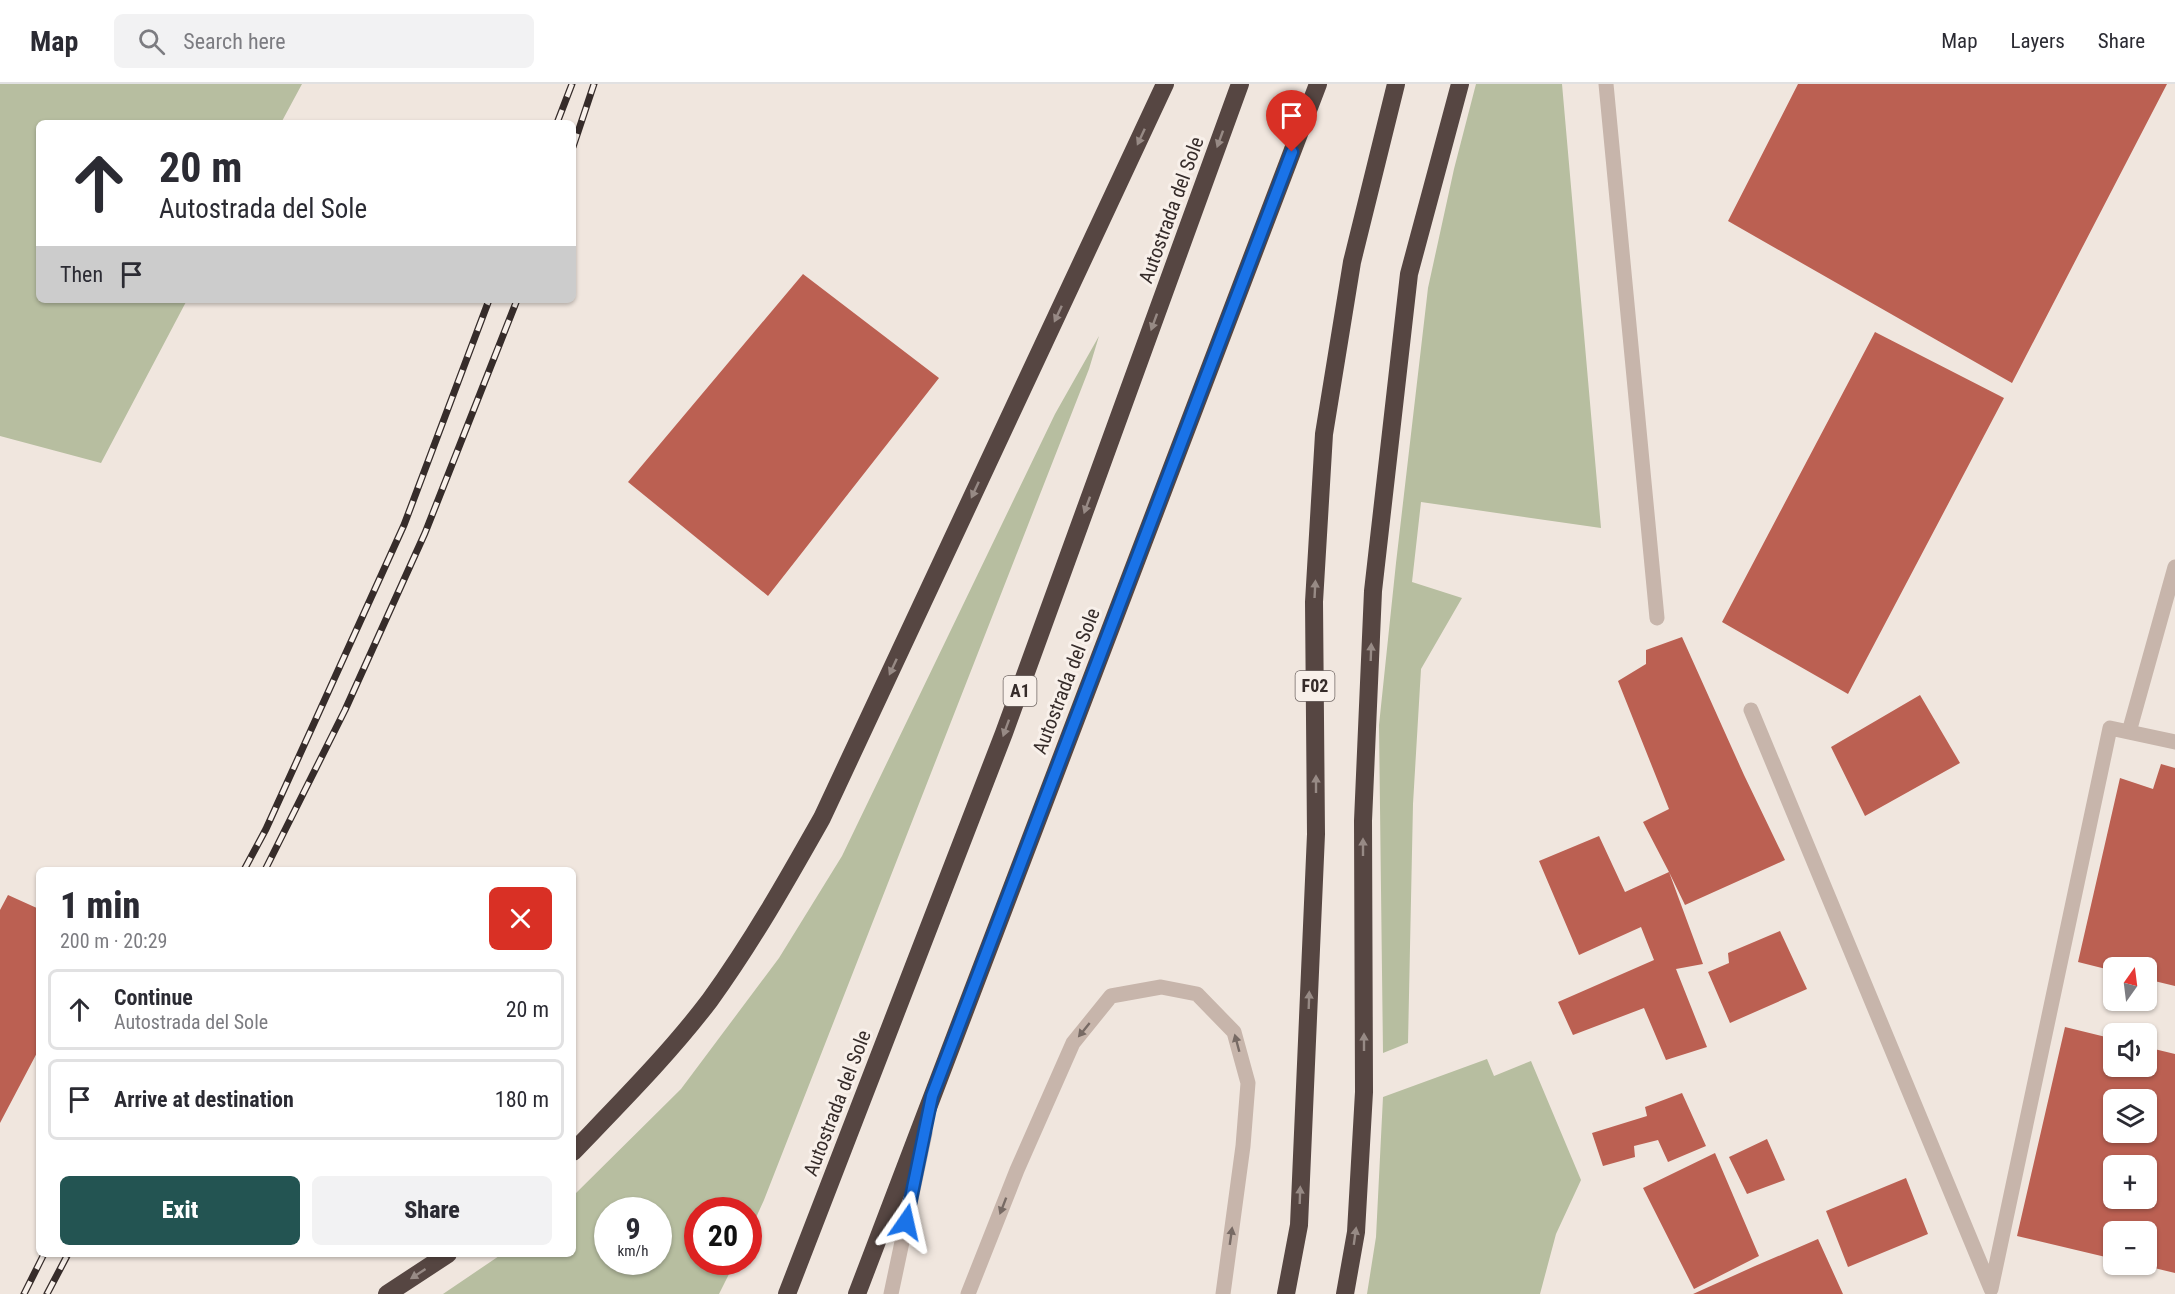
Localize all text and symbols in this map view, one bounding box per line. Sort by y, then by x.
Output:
search box [114,14,534,68]
text: Map [30,25,78,58]
icon: search [135,25,168,58]
text: Search here [183,29,286,54]
text: Map [1941,29,1978,53]
text: Layers [2011,29,2065,53]
text: Share [2098,29,2145,53]
pin [1266,90,1317,152]
icon: arrive [1275,99,1308,132]
one-way arrow [1136,128,1145,145]
one-way arrow [1215,130,1225,148]
street label: Autostrada del Sole [1133,133,1209,287]
text: 20 m [159,143,242,192]
icon: ahead [60,144,138,222]
text: Autostrada del Sole [159,193,367,225]
icon: arrive [115,258,148,291]
text: Then [60,262,103,287]
one-way arrow [1053,305,1062,322]
one-way arrow [1148,313,1158,331]
one-way arrow [971,482,980,499]
one-way arrow [1082,497,1092,515]
one-way arrow [1310,580,1320,599]
street label: Autostrada del Sole [1027,605,1105,757]
one-way arrow [1366,642,1375,661]
one-way arrow [888,658,897,675]
road number: F02 [1296,671,1334,701]
road number: A1 [1004,676,1036,706]
one-way arrow [1001,719,1010,737]
one-way arrow [1311,775,1320,794]
one-way arrow [1359,837,1368,856]
text: 1 min [60,885,140,927]
button: close [489,887,552,950]
text: 200 m · 20:29 [60,929,167,953]
north arrow [2103,957,2157,1011]
map controls [2103,957,2157,1275]
text: Continue [114,985,193,1010]
one-way arrow [1304,990,1313,1009]
icon: ahead [63,993,96,1026]
text: 20 m [506,997,549,1022]
text: Autostrada del Sole [114,1010,268,1034]
one-way arrow [1077,1022,1090,1038]
button: sound [2103,1023,2157,1077]
street label: Autostrada del Sole [798,1027,876,1179]
one-way arrow [1359,1032,1369,1051]
one-way arrow [1232,1034,1241,1052]
icon: arrive [63,1083,96,1116]
text: Arrive at destination [114,1087,294,1112]
text: 180 m [495,1087,549,1112]
button: layers [2103,1089,2157,1143]
button: + [2103,1155,2157,1209]
button: Exit [60,1176,300,1245]
button: Share [312,1176,552,1245]
one-way arrow [1296,1185,1305,1204]
position arrow [874,1190,938,1254]
speed limit sign: 20 [684,1197,762,1275]
one-way arrow [998,1198,1008,1216]
text: 9 [625,1211,641,1246]
button: − [2103,1221,2157,1275]
one-way arrow [1226,1226,1235,1245]
one-way arrow [1351,1227,1360,1246]
text: km/h [618,1242,648,1260]
one-way arrow [410,1268,426,1279]

